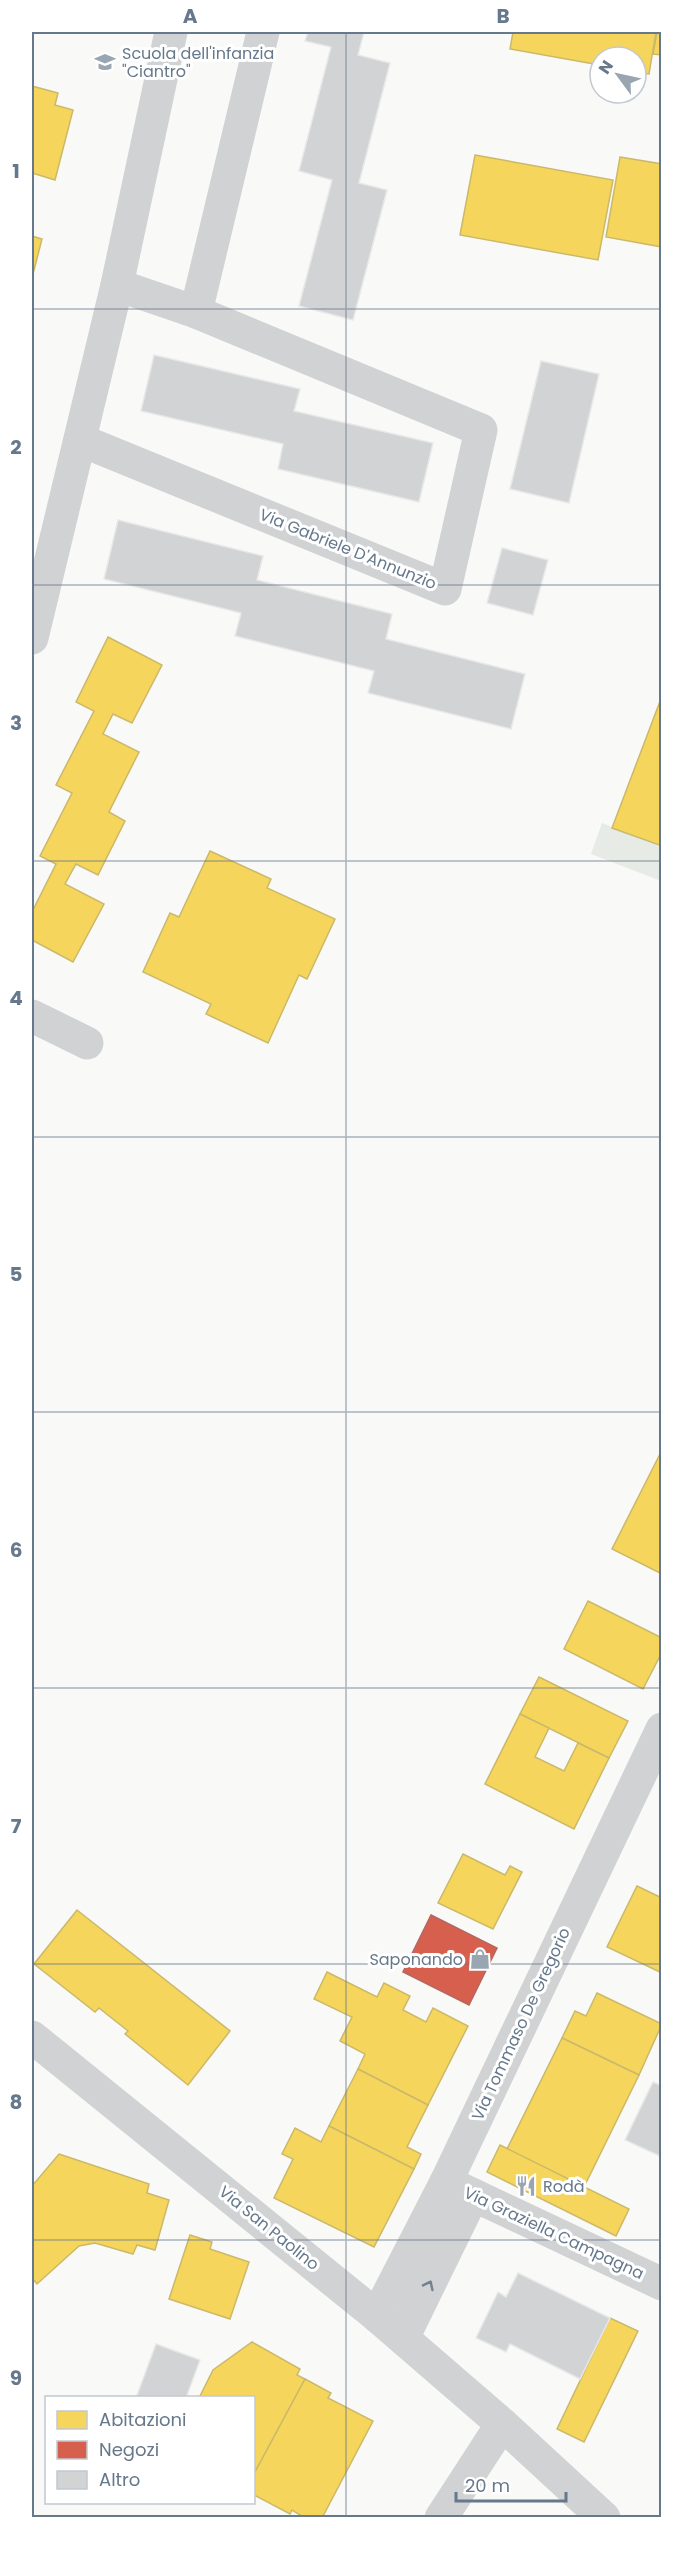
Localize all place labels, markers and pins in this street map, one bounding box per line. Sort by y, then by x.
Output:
place label: Scuola dell'infanzia "Ciantro" [122,42,274,83]
school or university icon: Scuola dell'infanzia "Ciantro" [93,50,117,74]
shop icon: Saponando [468,1947,492,1971]
place label: Saponando [369,1948,463,1971]
restaurant icon: Rodà [514,2174,538,2198]
place label: Rodà [543,2175,585,2198]

